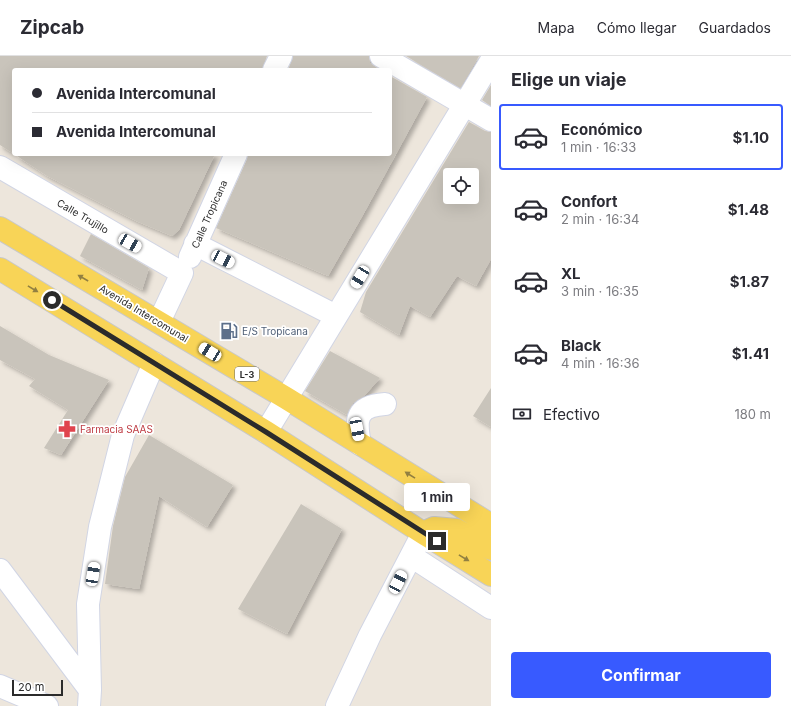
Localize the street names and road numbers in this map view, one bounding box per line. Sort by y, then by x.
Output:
street label: Calle Tropicana [189,178,229,250]
street label: Calle Trujillo [55,196,111,236]
street label: Avenida Intercomunal [97,282,191,344]
road number: L-3 [235,367,259,381]

